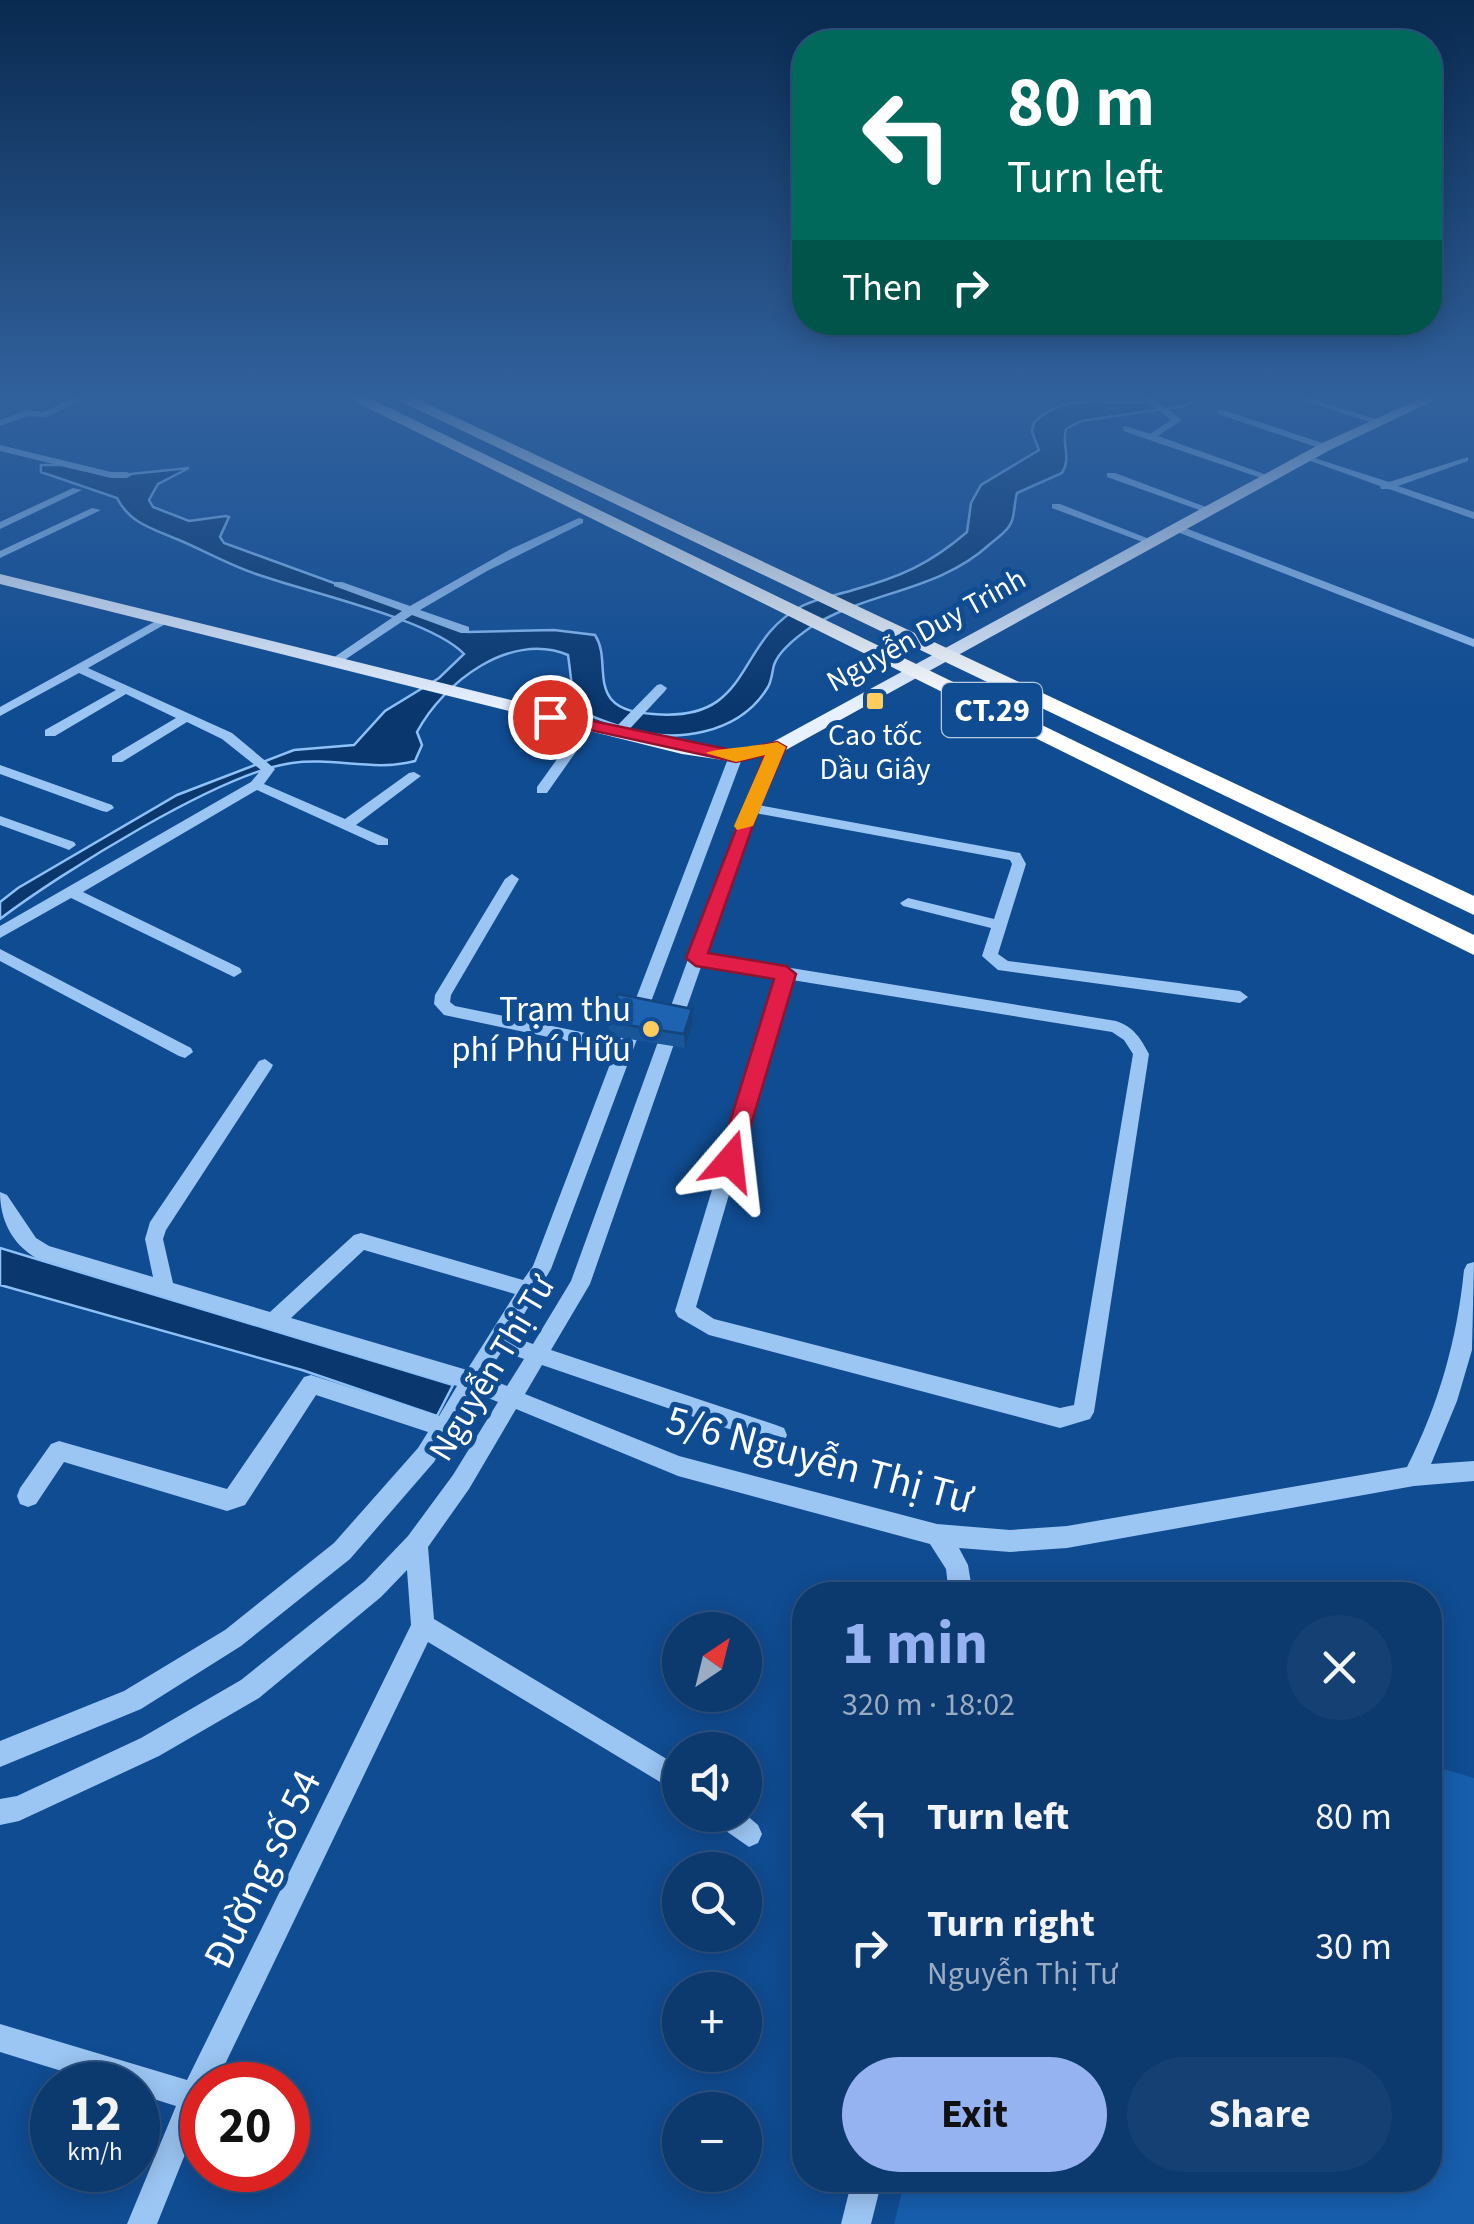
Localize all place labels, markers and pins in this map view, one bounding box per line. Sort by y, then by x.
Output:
pin [508,675,593,760]
marker: Cao tốc Dầu Giây [864,690,886,712]
place label: Cao tốc Dầu Giây [820,714,930,791]
place label: Trạm thu phí Phú Hữu [451,985,631,1075]
marker: Trạm thu phí Phú Hữu [640,1018,662,1040]

